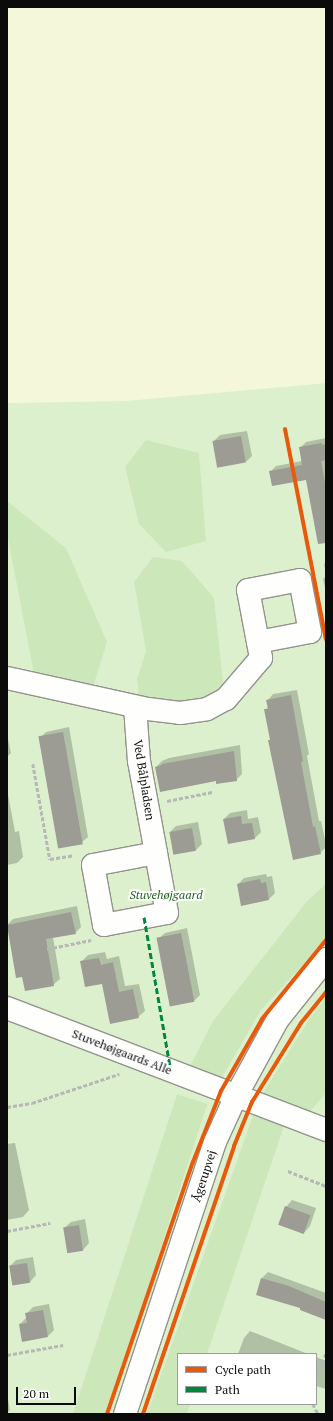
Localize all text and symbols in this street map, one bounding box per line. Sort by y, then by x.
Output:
street label: Ved Bålpladsen [131,739,157,821]
park label: Stuvehøjgaard [129,888,203,902]
street label: Stuvehøjgaards Alle [70,1026,174,1078]
street label: Ågerupvej [189,1148,219,1204]
legend [177,1353,317,1405]
text: Cycle path [215,1362,271,1377]
scale bar [18,1379,78,1405]
text: Path [215,1382,240,1397]
text: 20 m [23,1386,49,1401]

